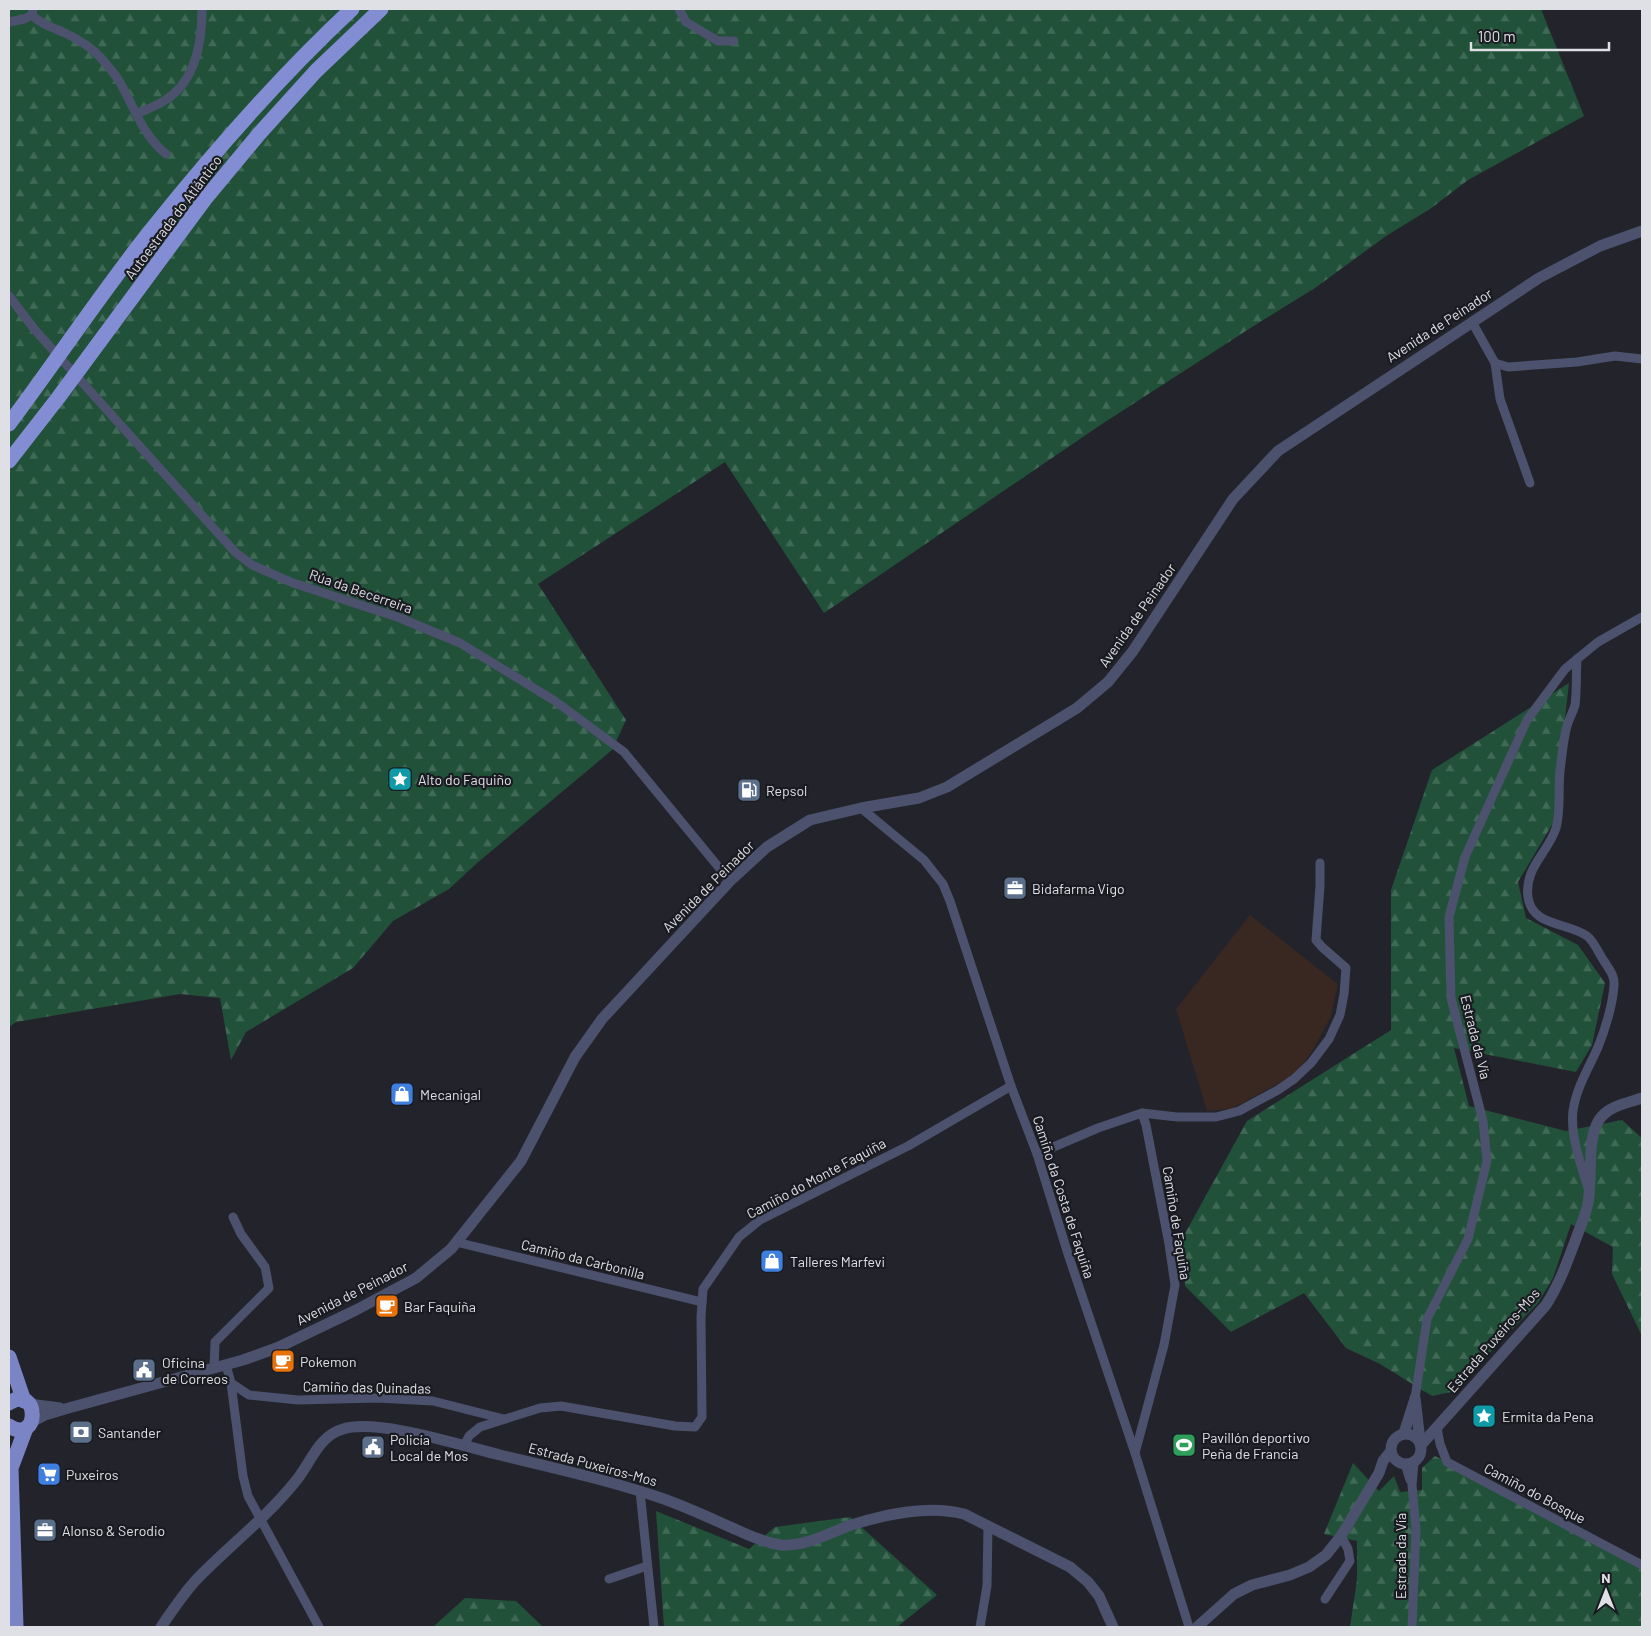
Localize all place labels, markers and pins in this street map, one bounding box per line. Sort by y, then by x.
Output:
place icon: Alto do Faquiño [387,766,413,792]
place label: Alto do Faquiño [418,771,512,788]
fuel station icon: Repsol [736,777,762,803]
place label: Repsol [766,782,807,799]
office icon: Bidafarma Vigo [1002,875,1028,901]
place label: Bidafarma Vigo [1032,880,1125,897]
shop icon: Mecanigal [389,1081,415,1107]
place label: Mecanigal [420,1086,481,1103]
shop icon: Talleres Marfevi [759,1248,785,1274]
place label: Talleres Marfevi [790,1253,885,1270]
cafe icon: Bar Faquiña [374,1293,400,1319]
place label: Bar Faquiña [404,1298,476,1315]
cafe icon: Pokemon [270,1348,296,1374]
place label: Pokemon [300,1353,357,1370]
place label: Oficina de Correos [162,1354,228,1387]
public building icon: Oficina de Correos [131,1357,157,1383]
place icon: Ermita da Pena [1471,1403,1497,1429]
place label: Ermita da Pena [1502,1408,1594,1425]
bank icon: Santander [68,1419,94,1445]
place label: Santander [98,1424,161,1441]
place label: Pavillón deportivo Peña de Francia [1202,1429,1310,1462]
place label: Policía Local de Mos [390,1431,469,1464]
sports icon: Pavillón deportivo Peña de Francia [1171,1432,1197,1458]
public building icon: Policía Local de Mos [360,1434,386,1460]
supermarket icon: Puxeiros [36,1461,62,1487]
place label: Puxeiros [66,1466,119,1483]
office icon: Alonso & Serodio [32,1517,58,1543]
place label: Alonso & Serodio [62,1522,165,1539]

